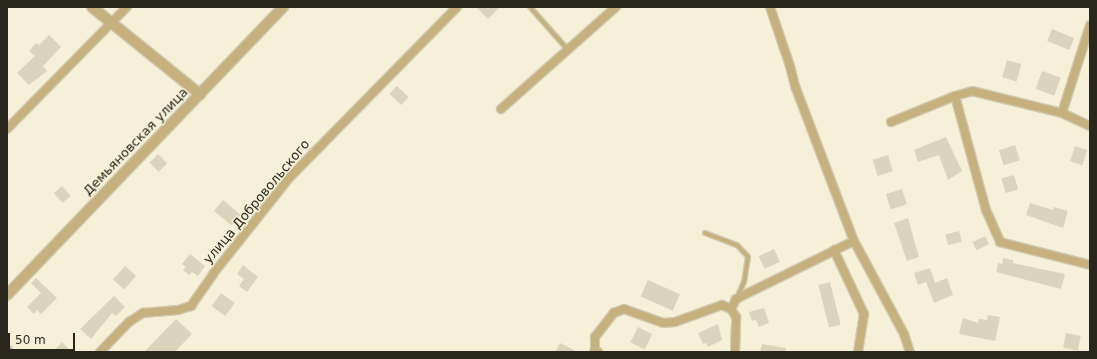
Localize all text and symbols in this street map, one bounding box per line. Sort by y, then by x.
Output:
street label: Демьяновская улица [80,85,192,199]
street label: улица Добровольского [201,137,313,267]
scale bar [10,325,77,351]
text: 50 m [15,333,46,347]

